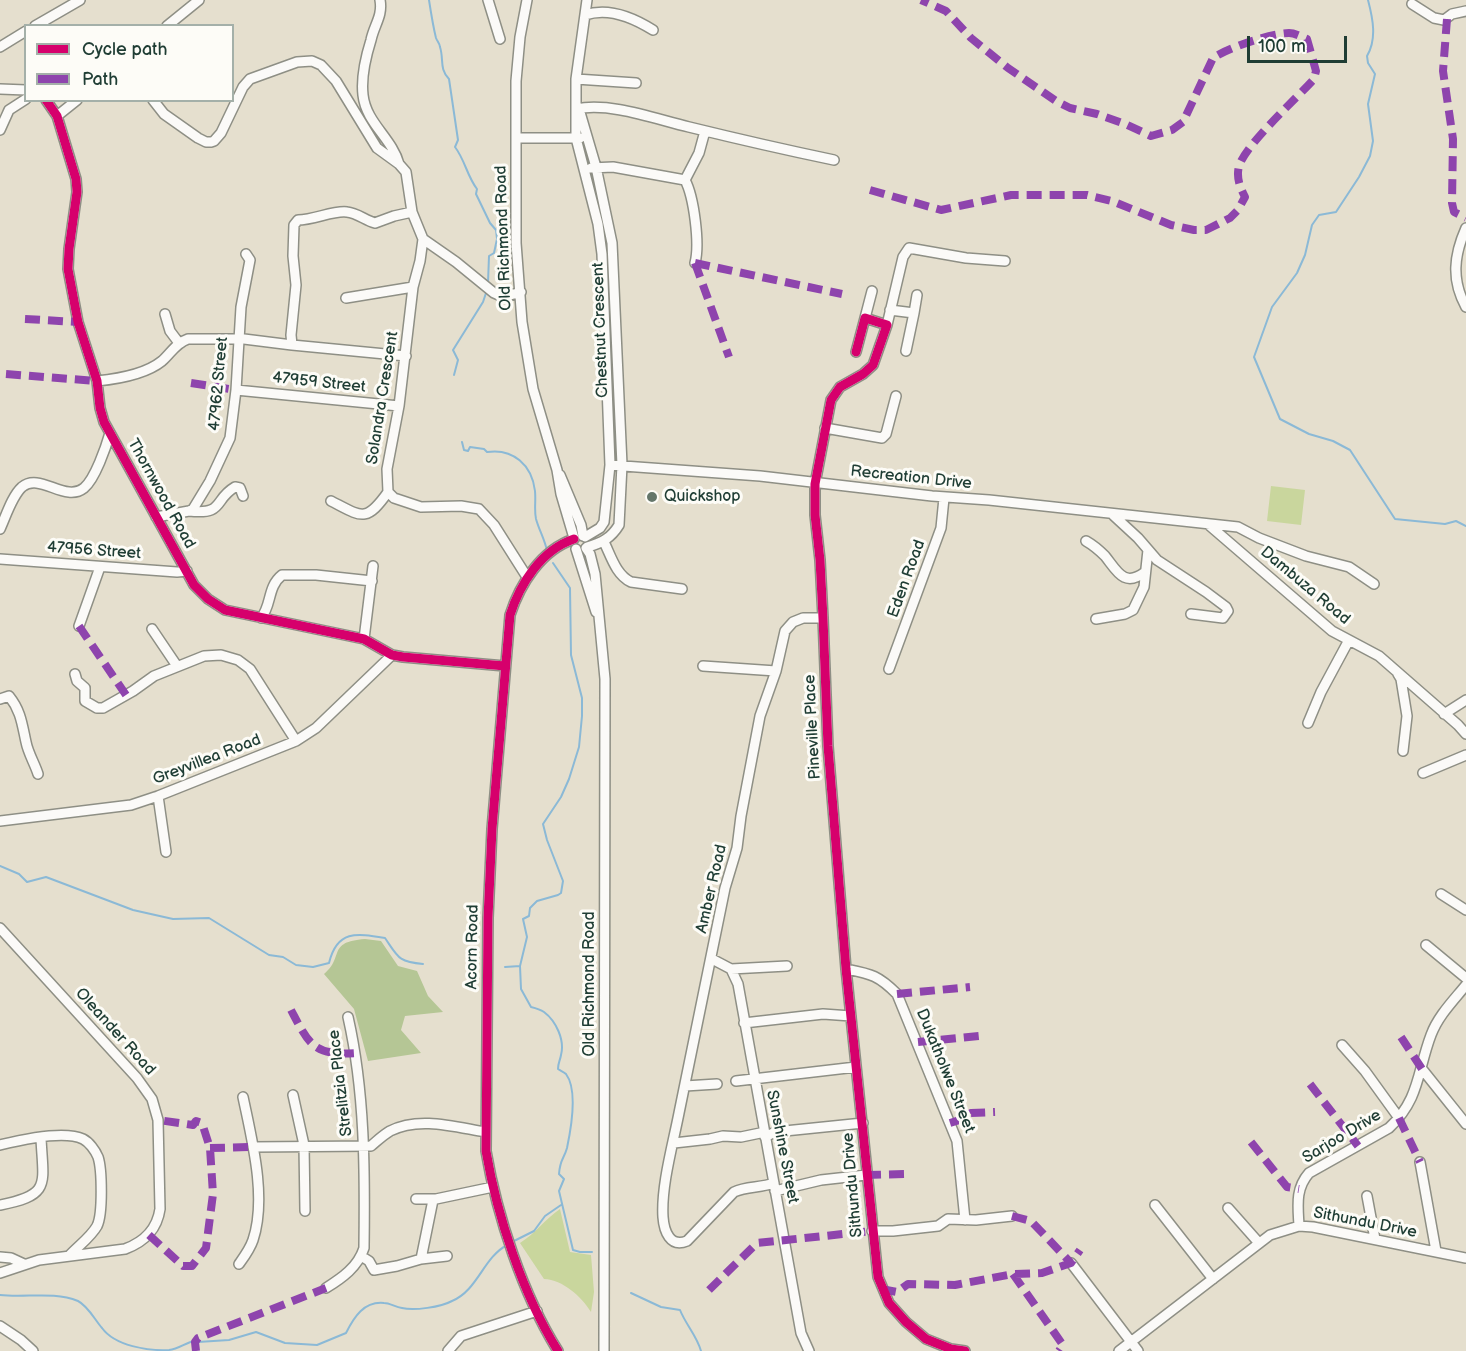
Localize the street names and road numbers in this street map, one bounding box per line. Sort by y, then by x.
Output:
street label: Old Richmond Road [492,165,516,311]
street label: Chestnut Crescent [589,262,613,398]
street label: Solandra Crescent [363,330,403,466]
street label: 47962 Street [205,336,233,432]
street label: 47959 Street [271,369,367,397]
street label: Thornwood Road [123,436,199,552]
street label: Recreation Drive [849,462,973,494]
street label: 47956 Street [46,538,142,564]
street label: Eden Road [884,538,930,620]
street label: Dambuza Road [1256,543,1354,629]
street label: Pineville Place [801,674,825,780]
street label: Greyvillea Road [150,731,264,789]
street label: Amber Road [692,843,732,935]
street label: Acorn Road [463,904,483,990]
street label: Old Richmond Road [580,911,600,1057]
street label: Oleander Road [71,984,159,1080]
street label: Dukatholwe Street [911,1006,979,1136]
street label: Strelitzia Place [325,1029,357,1137]
street label: Sunshine Street [762,1089,802,1205]
street label: Sarjoo Drive [1299,1106,1385,1168]
street label: Sithundu Drive [839,1132,867,1238]
street label: Sithundu Drive [1312,1204,1418,1242]

